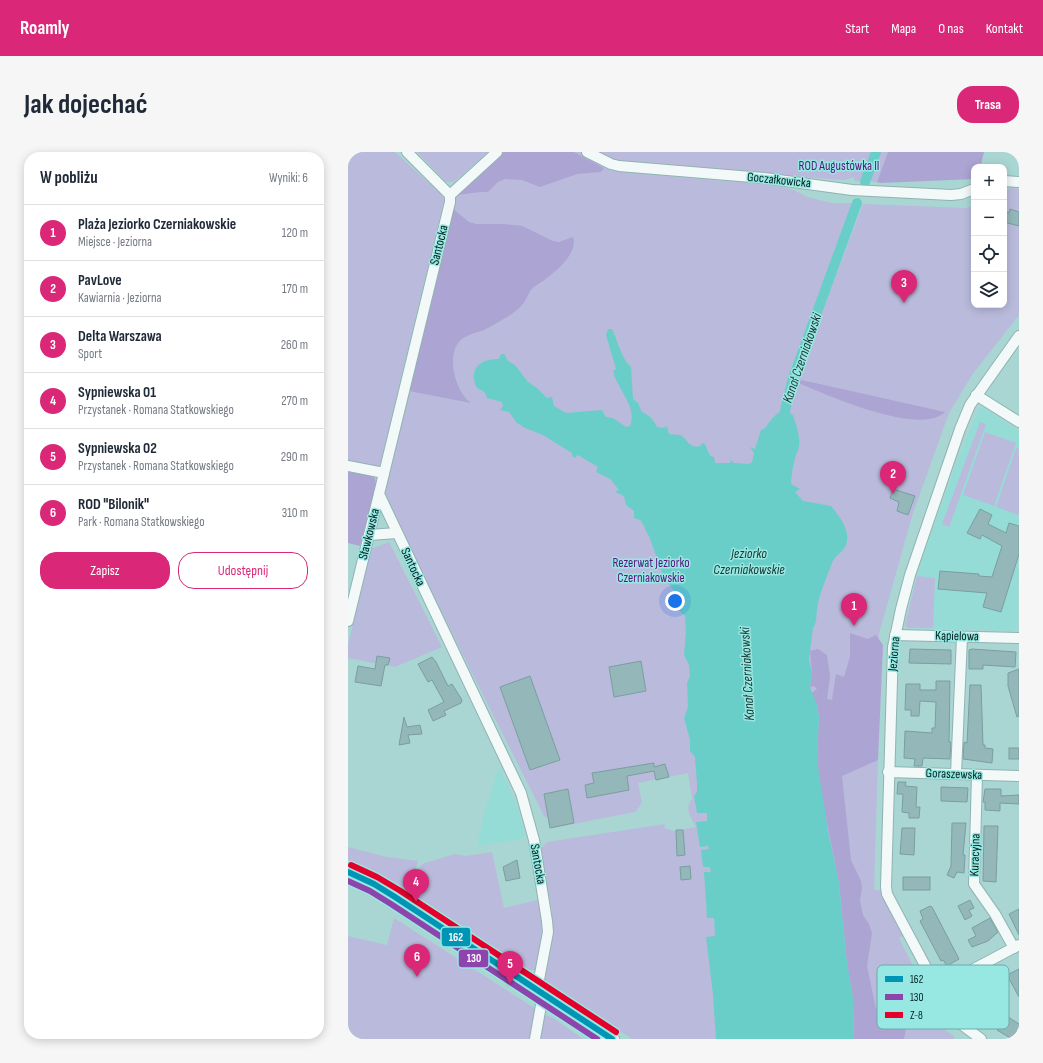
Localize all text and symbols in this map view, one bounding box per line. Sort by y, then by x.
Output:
text: Roamly [20,17,70,40]
text: Start [845,20,869,37]
text: Mapa [891,20,916,37]
text: O nas [938,20,964,37]
text: Kontakt [986,20,1023,37]
button: Trasa [957,86,1019,123]
text: Jak dojechać [24,88,147,121]
park label: ROD Augustówka II [799,158,879,174]
map controls [971,164,1007,308]
button: + [971,164,1007,200]
text: W pobliżu [40,168,98,188]
street label: Goczałkowicka [746,169,812,191]
text: Wyniki: 6 [269,170,308,186]
button: − [971,200,1007,236]
text: Plaża Jeziorko Czerniakowskie [78,215,236,234]
street label: Santocka [426,223,452,267]
text: 1 [50,225,56,241]
text: 120 m [282,225,308,241]
text: Miejsce · Jeziorna [78,234,152,250]
button: locate [971,236,1007,272]
pin: 3 [891,270,917,303]
text: PavLove [78,271,122,290]
button: layers [971,272,1007,308]
text: 2 [50,281,56,297]
text: 170 m [282,281,308,297]
text: Kawiarnia · Jeziorna [78,290,162,306]
water label: Kanał Czerniakowski [779,310,825,405]
text: Delta Warszawa [78,327,162,346]
text: 3 [50,337,56,353]
text: 260 m [281,337,308,353]
text: Sport [78,346,102,362]
text: Sypniewska 01 [78,383,156,402]
text: 4 [50,393,56,409]
text: 270 m [281,393,308,409]
text: Przystanek · Romana Statkowskiego [78,402,234,418]
text: Sypniewska 02 [78,439,157,458]
text: 5 [50,449,56,465]
text: 290 m [281,449,308,465]
text: Przystanek · Romana Statkowskiego [78,458,234,474]
pin: 2 [880,461,906,494]
text: ROD "Bilonik" [78,495,149,514]
text: 6 [50,505,56,521]
text: 310 m [282,505,308,521]
street label: Sławkowska [355,507,383,561]
text: Park · Romana Statkowskiego [78,514,205,530]
street label: Santocka [397,545,429,589]
water label: Jeziorko Czerniakowskie [713,545,785,578]
button: Zapisz [40,552,170,589]
button: Udostępnij [178,552,308,589]
park label: Rezerwat Jeziorko Czerniakowskie [612,555,690,586]
your location [665,591,685,611]
pin: 1 [841,593,867,626]
water label: Kanał Czerniakowski [736,626,758,721]
street label: Kąpielowa [935,628,979,644]
street label: Jeziorna [884,636,903,673]
street label: Goraszewska [925,765,983,783]
street label: Kuracyjna [966,833,984,877]
street label: Santocka [527,843,549,885]
pin: 4 [403,869,429,902]
line badge: 162 [441,927,471,947]
text: 162 [449,931,463,944]
pin: 6 [404,944,430,977]
line badge: 130 [458,949,489,968]
pin: 5 [497,951,523,984]
text: 130 [467,952,481,965]
legend [877,965,1009,1029]
text: 162 [910,973,924,986]
text: 130 [910,991,923,1004]
text: Z-8 [910,1009,923,1022]

